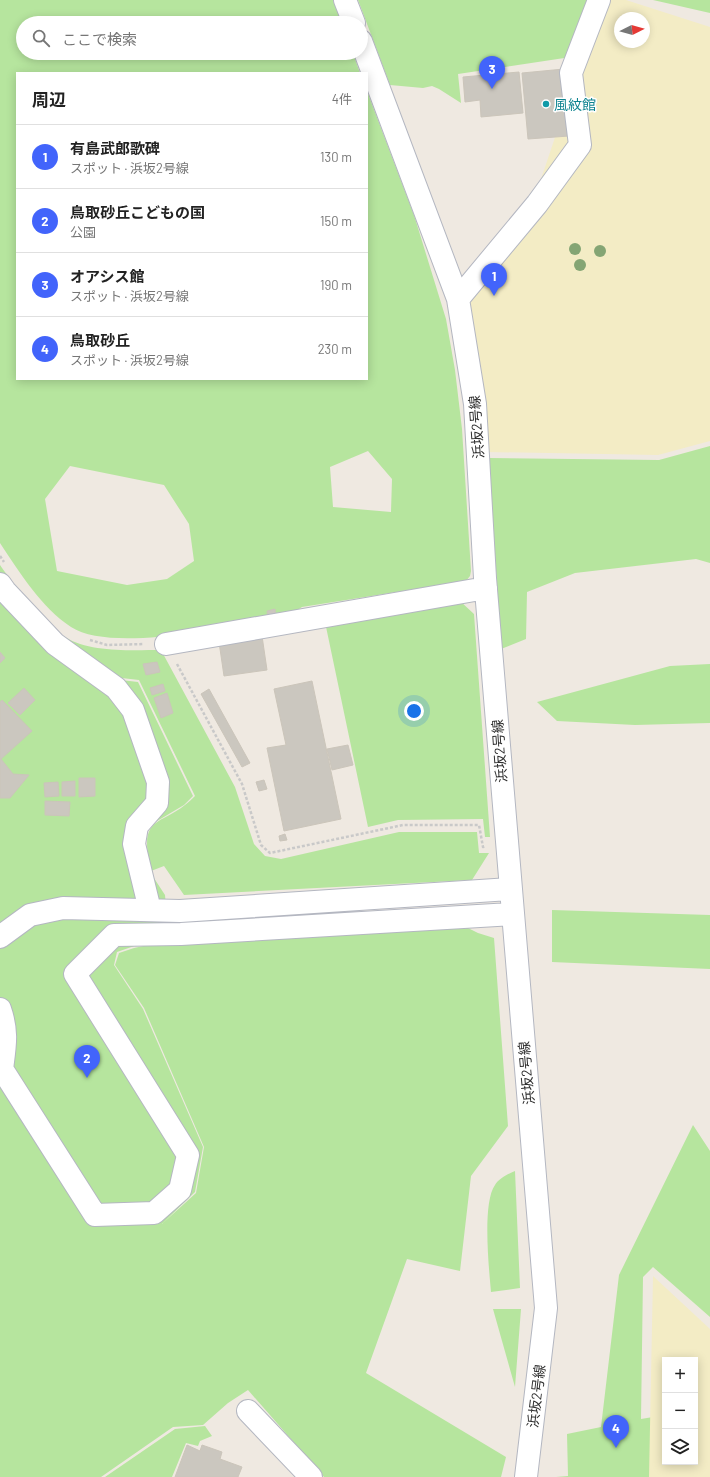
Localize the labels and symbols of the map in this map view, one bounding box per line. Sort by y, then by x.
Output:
north arrow [614,12,650,48]
pin: 3 [479,56,505,89]
place label: 風紋館 [554,96,596,113]
marker: 風紋館 [541,99,551,109]
pin: 1 [481,263,507,296]
street label: 浜坂2号線 [465,395,487,459]
your location [404,701,424,721]
street label: 浜坂2号線 [488,719,510,783]
street label: 浜坂2号線 [515,1041,537,1105]
pin: 2 [74,1045,100,1078]
street label: 浜坂2号線 [524,1363,548,1429]
pin: 4 [603,1415,629,1448]

